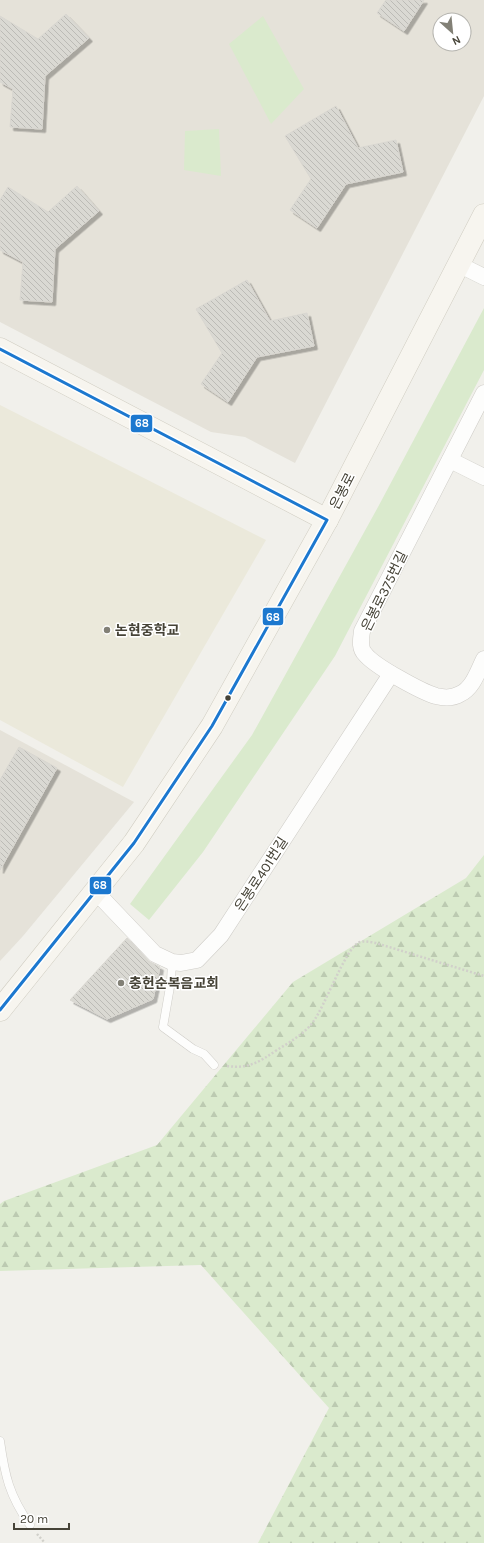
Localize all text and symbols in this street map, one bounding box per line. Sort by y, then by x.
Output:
north arrow [432,12,472,52]
text: N [450,33,463,48]
line badge: 68 [130,414,153,433]
text: 68 [135,417,149,430]
street label: 은봉로 [326,470,359,512]
street label: 은봉로375번길 [358,548,411,634]
line badge: 68 [262,607,284,626]
text: 68 [266,611,280,624]
place label: 논현중학교 [115,622,180,639]
marker: 논현중학교 [102,625,112,635]
unlabelled marker [223,693,233,703]
street label: 은봉로401번길 [231,834,292,915]
line badge: 68 [89,876,112,895]
text: 68 [93,879,107,892]
place label: 충헌순복음교회 [129,975,219,992]
marker: 충헌순복음교회 [116,978,126,988]
scale bar [14,1505,69,1531]
text: 20 m [20,1512,48,1526]

